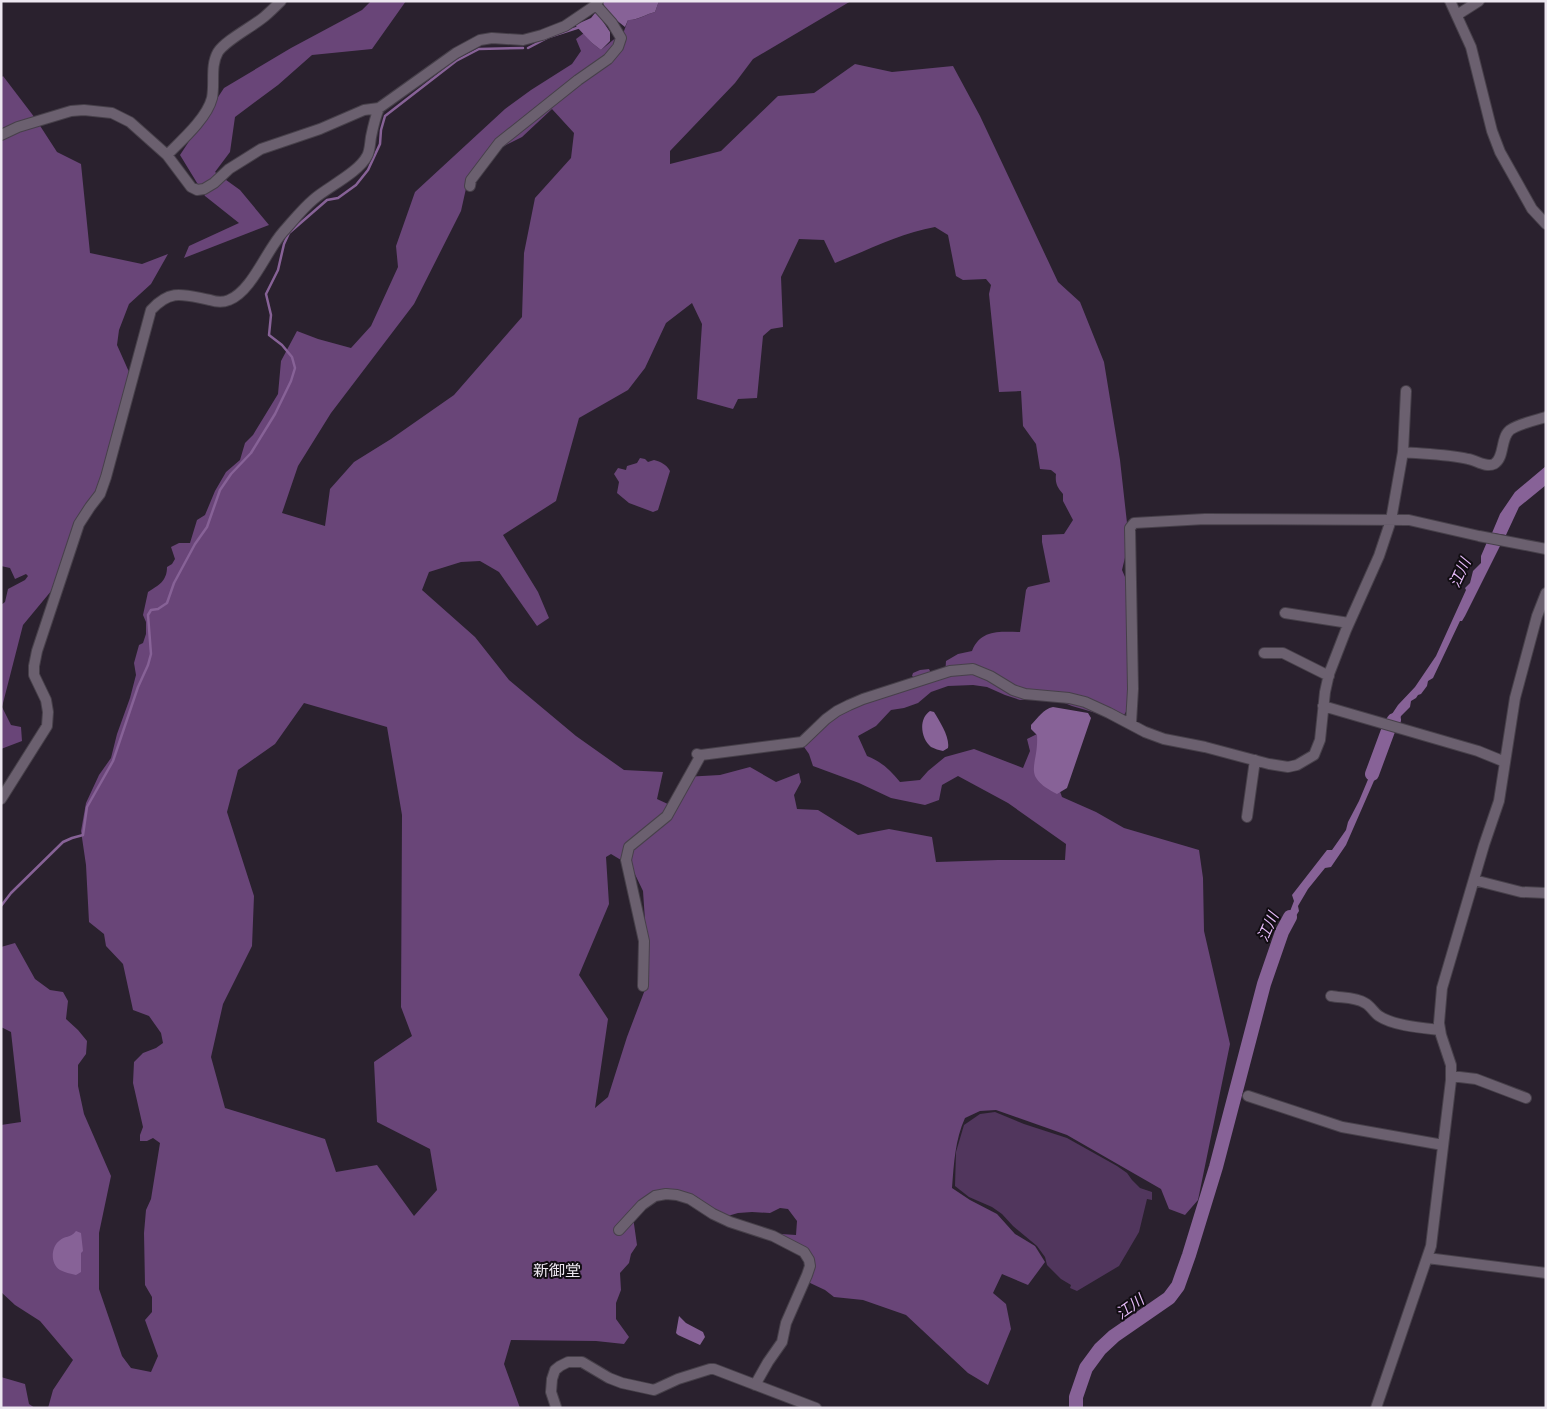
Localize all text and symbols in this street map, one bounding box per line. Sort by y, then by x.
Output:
water label: 江川 [1445,553,1475,590]
water label: 江川 [1253,907,1283,944]
district label: 新御堂 [533,1260,581,1280]
water label: 江川 [1112,1289,1149,1323]

